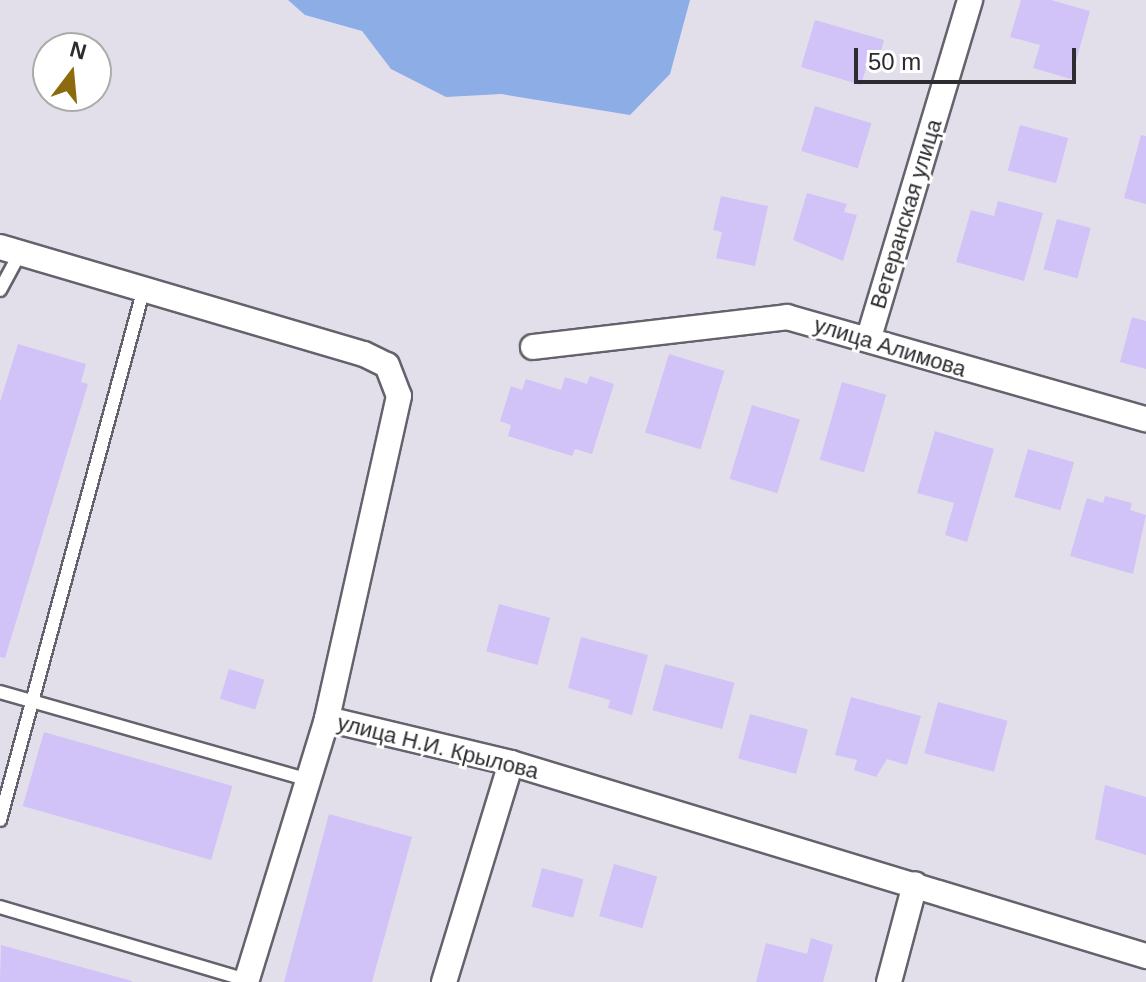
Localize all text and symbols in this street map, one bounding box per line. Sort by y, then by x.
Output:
north arrow [32,32,112,112]
scale bar [858,32,1080,82]
text: N [67,36,89,65]
text: 50 m [868,48,921,75]
street label: Ветеранская улица [865,116,947,312]
street label: улица Алимова [811,311,969,383]
street label: улица Н.И. Крылова [335,709,541,785]

